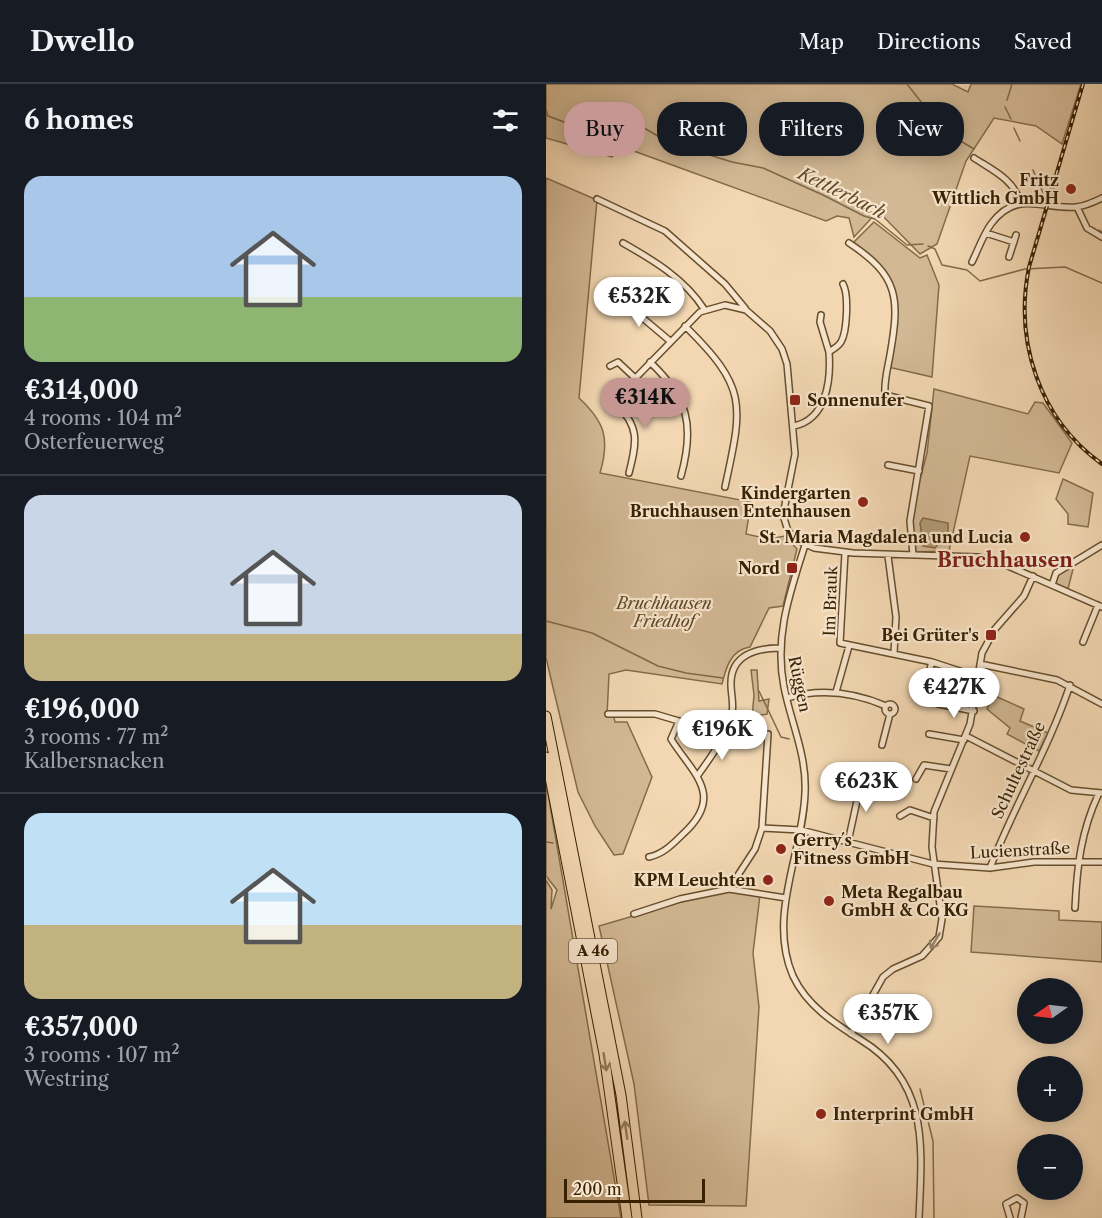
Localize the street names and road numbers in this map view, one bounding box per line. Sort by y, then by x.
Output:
street label: Im Brauk [819,565,841,637]
street label: Rüggen [784,654,816,714]
street label: Schultestraße [987,718,1049,822]
street label: Lucienstraße [969,837,1071,863]
road number: A 46 [569,939,617,963]

